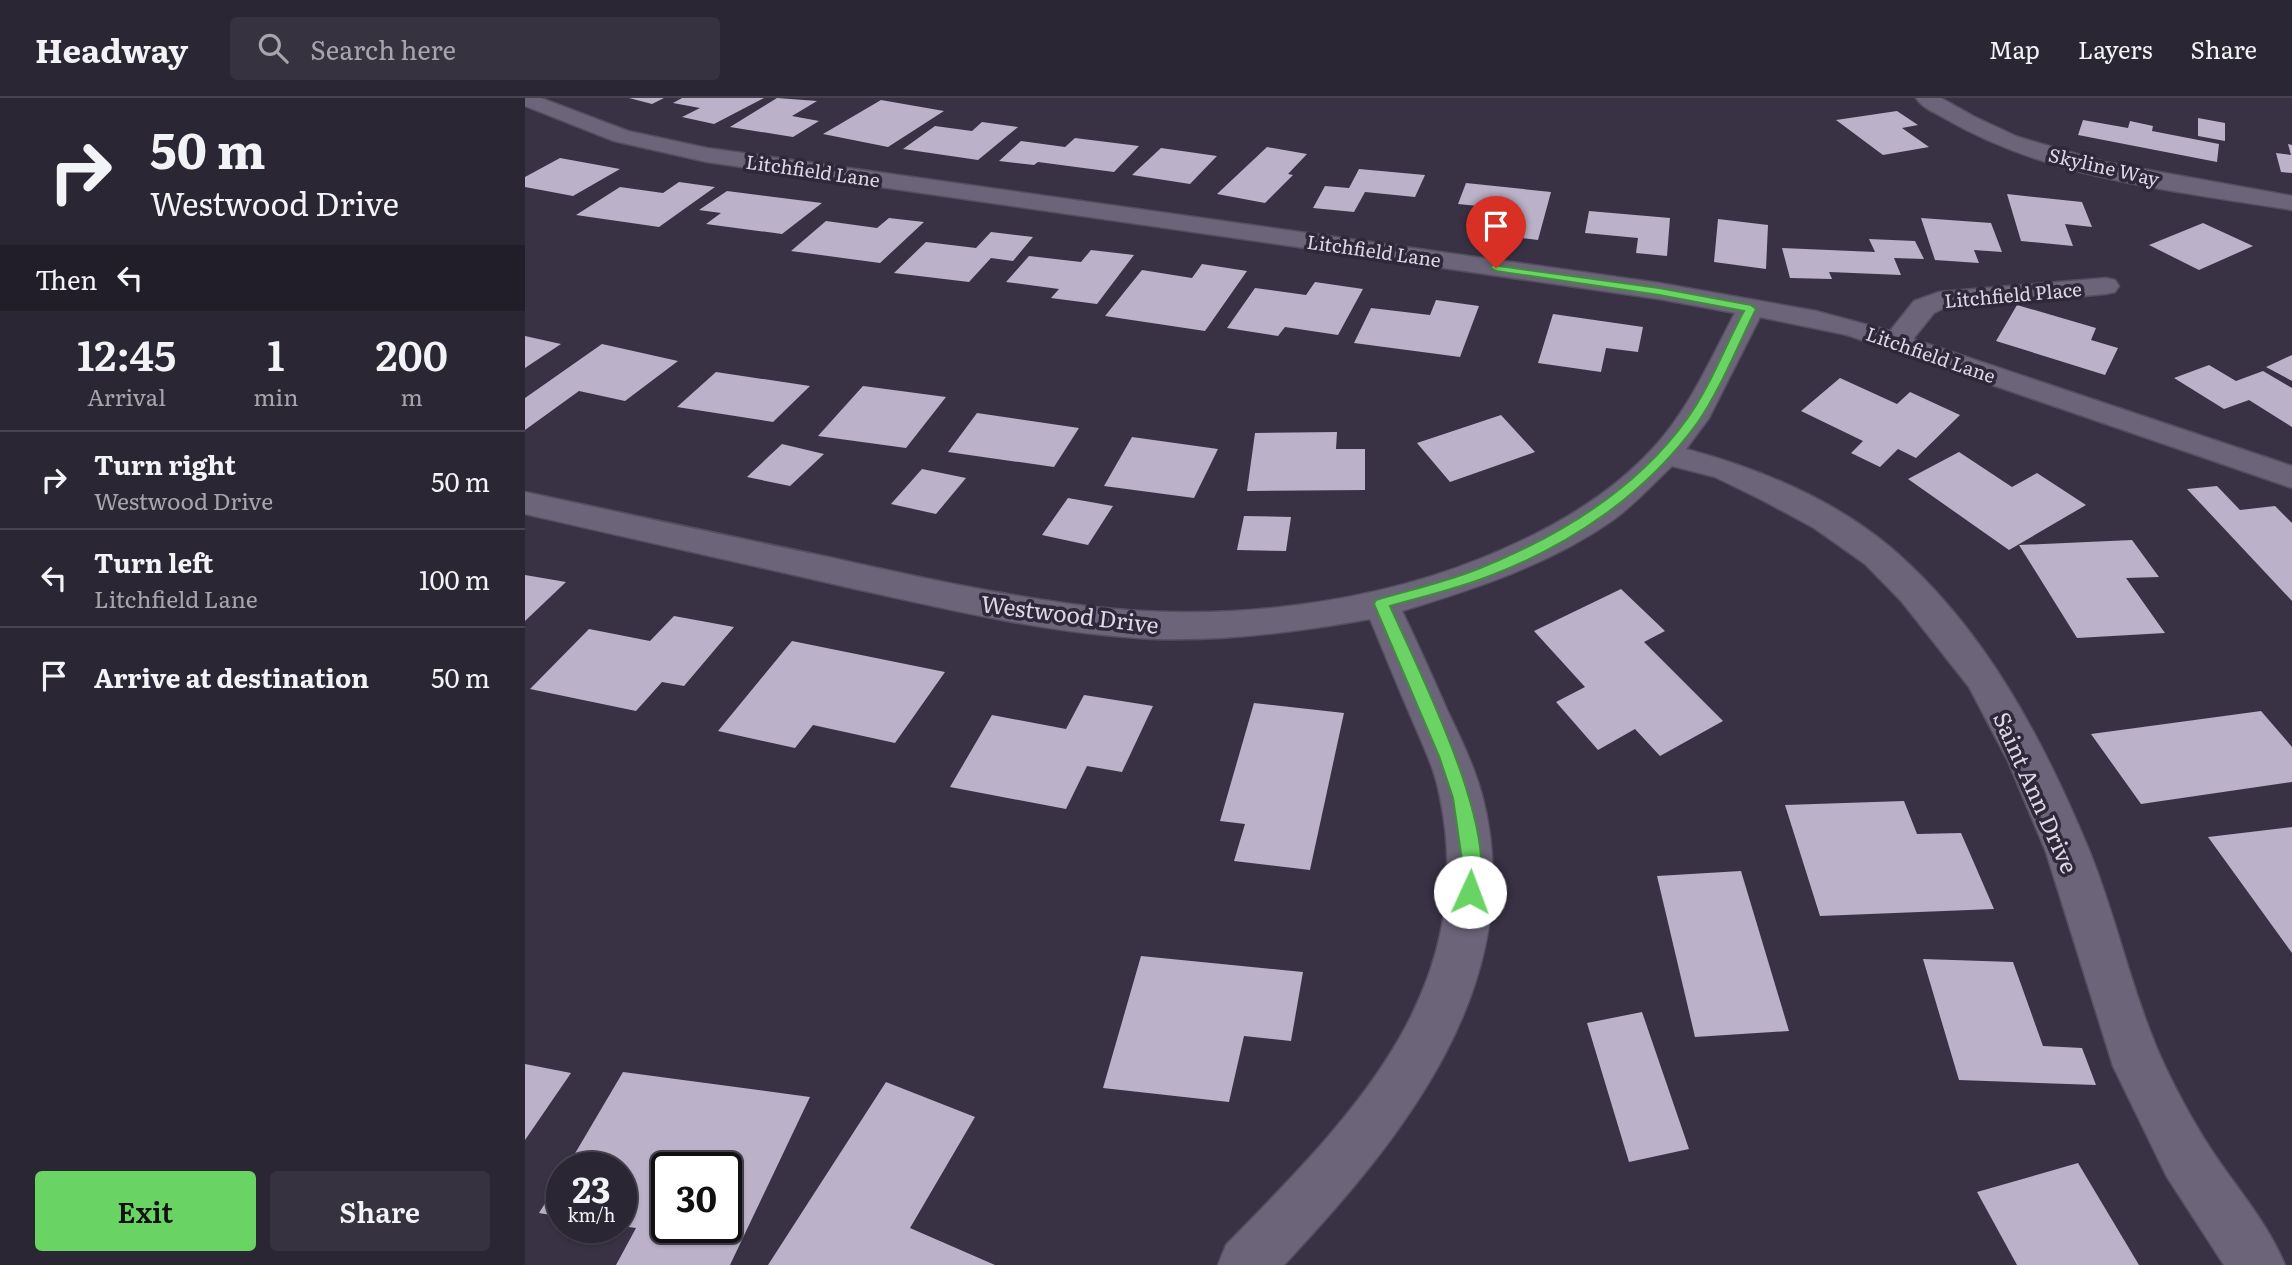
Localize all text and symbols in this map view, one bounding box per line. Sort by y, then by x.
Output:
search box [230,17,720,80]
text: Headway [35,24,188,73]
icon: search [254,29,292,67]
text: Search here [310,29,456,68]
text: Map [1989,31,2040,66]
text: Layers [2078,31,2152,66]
text: Share [2190,31,2257,66]
text: 50 m [150,111,266,184]
icon: right [35,126,126,217]
street label: Skyline Way [2046,140,2162,192]
street label: Litchfield Lane [744,147,882,193]
text: Westwood Drive [150,178,399,226]
pin [1466,196,1526,268]
icon: arrive [1477,207,1515,245]
street label: Litchfield Lane [1305,227,1443,273]
text: Then [35,259,97,298]
icon: left [111,259,149,297]
street label: Litchfield Place [1943,274,2083,314]
street label: Litchfield Lane [1863,319,2000,389]
text: 12:45 [77,322,176,384]
text: 1 [267,322,284,384]
text: 200 [375,322,448,384]
text: Arrival [87,379,166,413]
text: min [253,379,298,413]
text: m [401,379,423,413]
text: Turn right [94,444,236,483]
icon: right [35,461,73,499]
text: 50 m [431,461,490,500]
text: Westwood Drive [94,483,273,517]
text: Turn left [94,542,213,581]
icon: left [35,559,73,597]
text: 100 m [419,559,490,598]
text: Litchfield Lane [94,581,258,615]
street label: Westwood Drive [979,585,1161,641]
icon: arrive [35,657,73,695]
text: Arrive at destination [94,657,369,696]
text: 50 m [431,657,490,696]
street label: Saint Ann Drive [1986,706,2088,878]
position arrow [1433,855,1507,929]
speed limit sign: 30 [651,1152,742,1243]
text: 23 [572,1162,611,1214]
button: Exit [35,1171,256,1251]
button: Share [270,1171,490,1251]
text: km/h [568,1201,615,1228]

